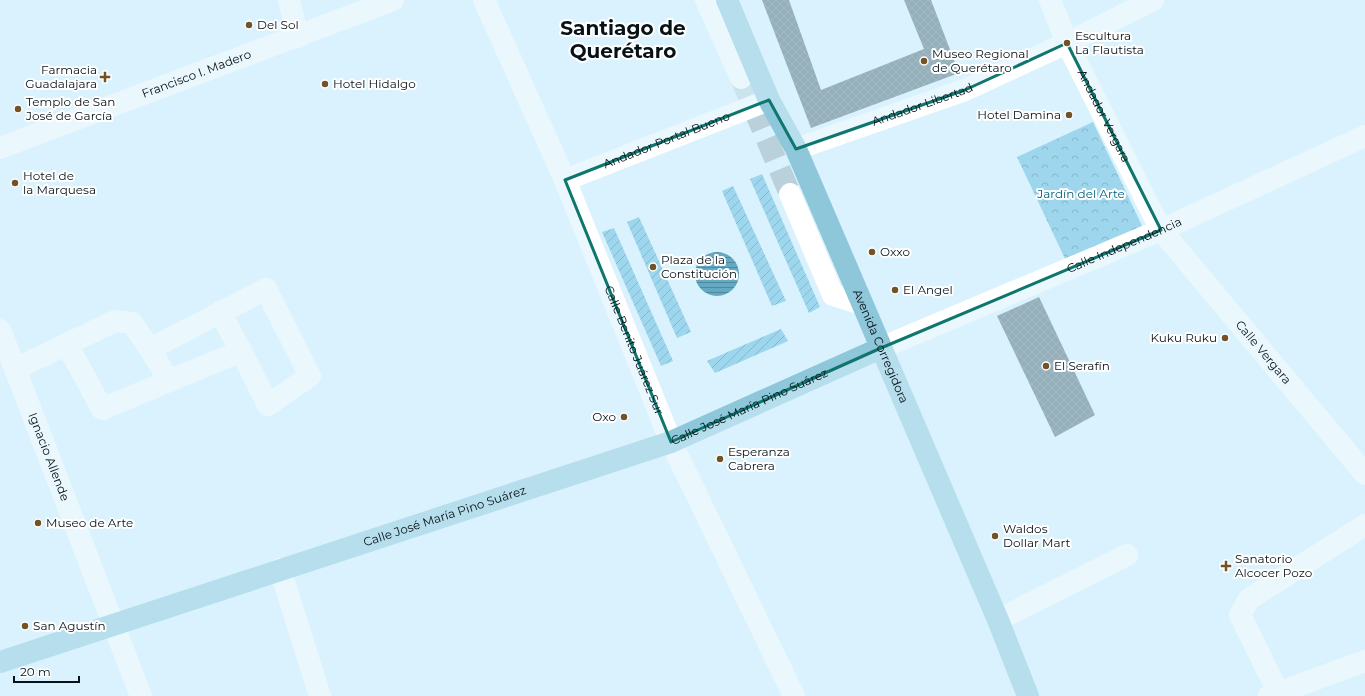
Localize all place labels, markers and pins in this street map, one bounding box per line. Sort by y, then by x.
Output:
place label: Del Sol [257,17,299,32]
marker: Del Sol [244,20,254,30]
place label: Escultura La Flautista [1075,28,1144,57]
marker: Escultura La Flautista [1062,38,1072,48]
place label: Museo Regional de Querétaro [932,46,1029,75]
marker: Museo Regional de Querétaro [919,56,929,66]
place label: Farmacia Guadalajara [25,62,97,91]
marker: Farmacia Guadalajara [100,72,110,82]
place label: Hotel Hidalgo [333,76,416,91]
marker: Hotel Hidalgo [320,79,330,89]
place label: Templo de San José de García [25,94,115,123]
marker: Templo de San José de García [13,104,23,114]
place label: Hotel Damina [977,107,1061,122]
marker: Hotel Damina [1064,110,1074,120]
place label: Hotel de la Marquesa [23,168,96,197]
marker: Hotel de la Marquesa [10,178,20,188]
place label: Oxxo [880,244,910,259]
marker: Oxxo [867,247,877,257]
place label: Plaza de la Constitución [661,252,737,281]
marker: Plaza de la Constitución [648,262,658,272]
place label: El Angel [903,282,953,297]
marker: El Angel [890,285,900,295]
place label: Kuku Ruku [1151,330,1217,345]
marker: Kuku Ruku [1220,333,1230,343]
place label: El Serafín [1054,358,1110,373]
marker: El Serafín [1041,361,1051,371]
place label: Oxo [592,409,616,424]
marker: Oxo [619,412,629,422]
place label: Esperanza Cabrera [728,444,790,473]
marker: Esperanza Cabrera [715,454,725,464]
place label: Museo de Arte [46,515,133,530]
marker: Museo de Arte [33,518,43,528]
place label: Waldos Dollar Mart [1003,521,1070,550]
marker: Waldos Dollar Mart [990,531,1000,541]
place label: Sanatorio Alcocer Pozo [1235,551,1312,580]
marker: Sanatorio Alcocer Pozo [1220,560,1232,572]
place label: San Agustín [33,618,106,633]
marker: San Agustín [20,621,30,631]

